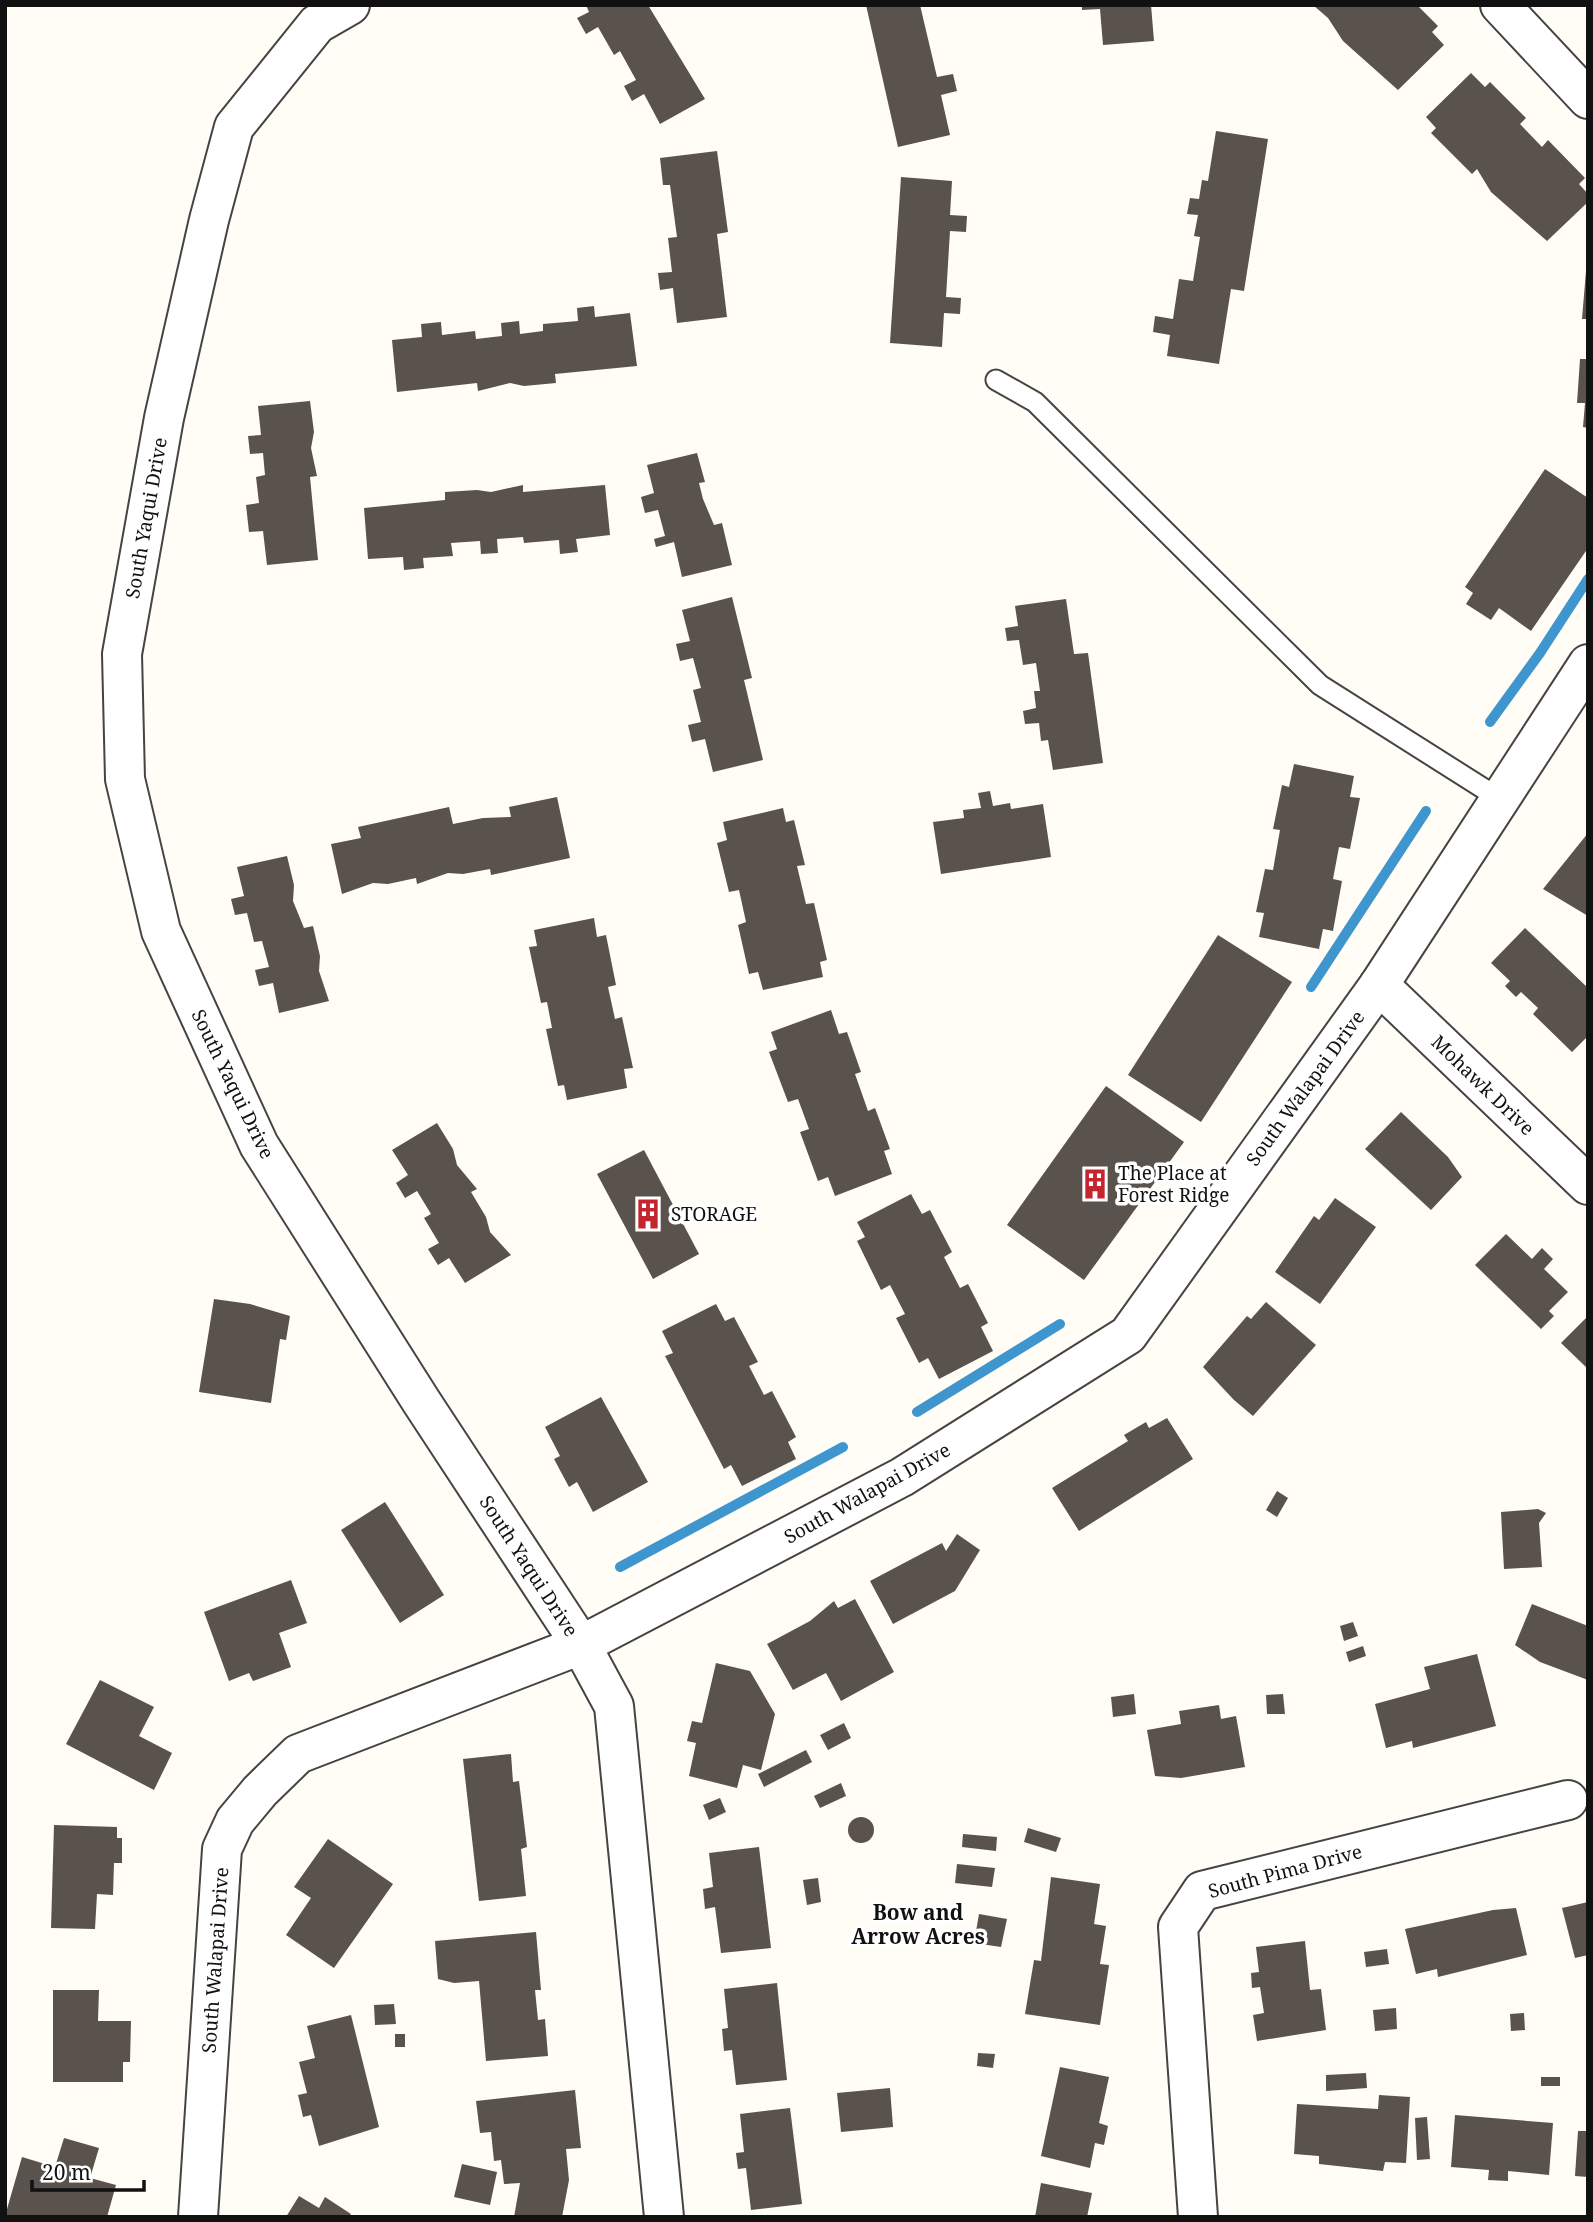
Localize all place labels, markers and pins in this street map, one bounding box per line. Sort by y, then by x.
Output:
place label: The Place at Forest Ridge [1118,1160,1229,1208]
building icon: The Place at Forest Ridge [1078,1167,1112,1201]
building icon: STORAGE [631,1197,665,1231]
place label: STORAGE [671,1201,757,1227]

